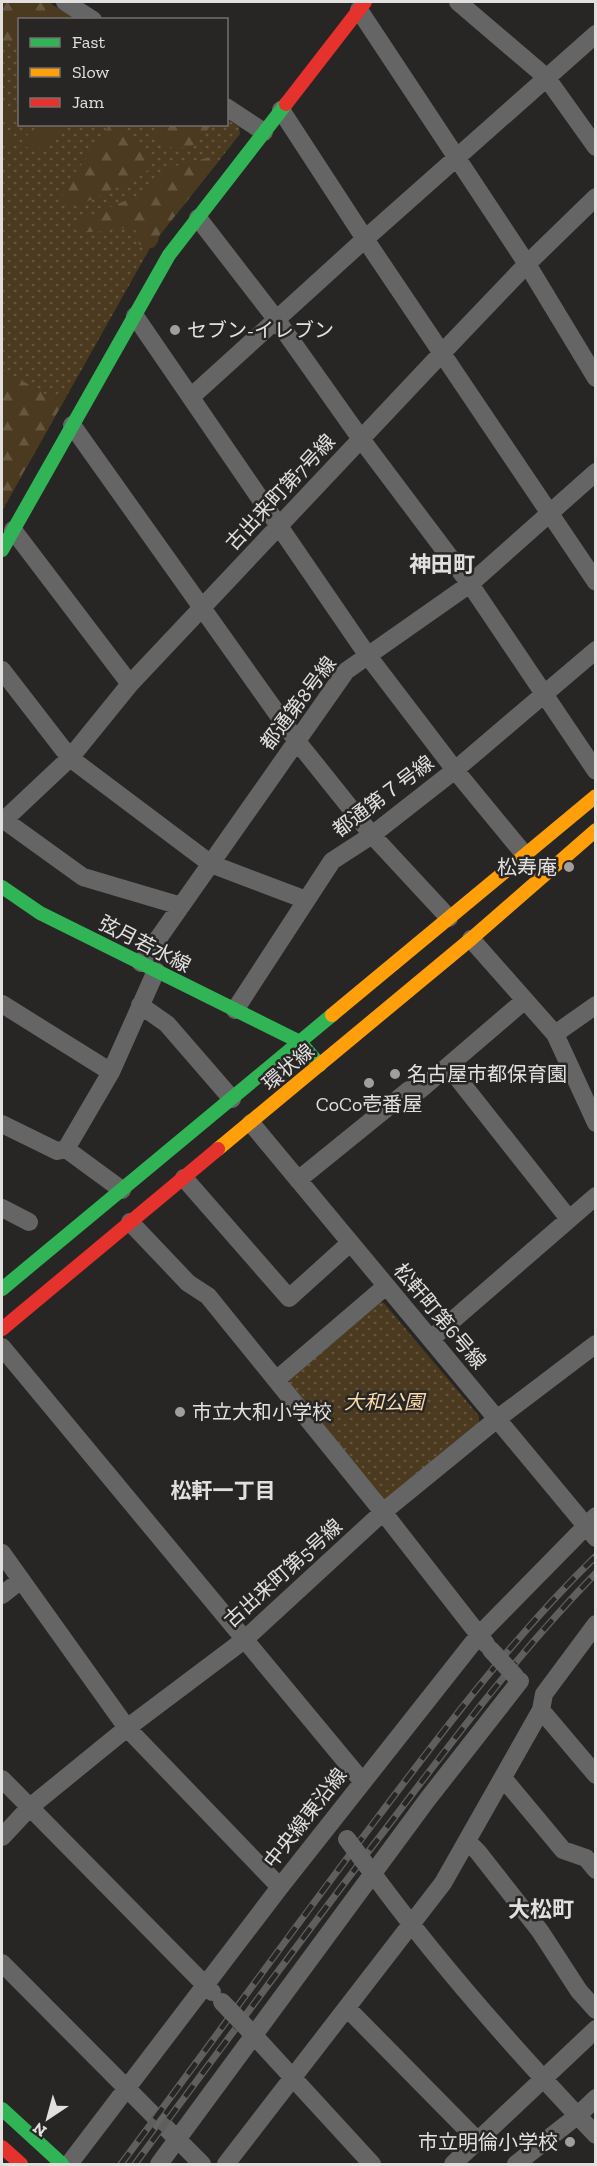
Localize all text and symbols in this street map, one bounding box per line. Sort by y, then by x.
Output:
legend [18,18,228,126]
text: Fast [72,31,105,53]
text: Slow [72,61,109,83]
text: Jam [72,91,104,113]
place label: セブン-イレブン [187,318,334,342]
marker: セブン-イレブン [168,323,182,337]
street label: 古出来町第7号線 [220,429,340,555]
district label: 神田町 [409,551,475,578]
street label: 都通第8号線 [255,652,341,754]
street label: 都通第７号線 [328,750,438,842]
place label: 松寿庵 [497,855,557,879]
marker: 松寿庵 [562,860,576,874]
street label: 弦月若水線 [95,911,195,977]
street label: 環状線 [257,1039,319,1095]
place label: 名古屋市都保育園 [407,1062,567,1086]
marker: 名古屋市都保育園 [388,1067,402,1081]
marker: CoCo壱番屋 [362,1076,376,1090]
place label: CoCo壱番屋 [316,1092,422,1116]
street label: 松軒町第6号線 [389,1258,491,1374]
park label: 大和公園 [344,1390,427,1414]
place label: 市立大和小学校 [192,1400,332,1424]
marker: 市立大和小学校 [173,1405,187,1419]
district label: 松軒一丁目 [171,1478,276,1503]
street label: 古出来町第5号線 [219,1514,347,1632]
street label: 中央線東沿線 [259,1763,351,1873]
district label: 大松町 [508,1896,574,1923]
north arrow [18,2088,78,2148]
text: N [29,2118,50,2141]
place label: 市立明倫小学校 [418,2130,558,2154]
marker: 市立明倫小学校 [563,2135,577,2149]

